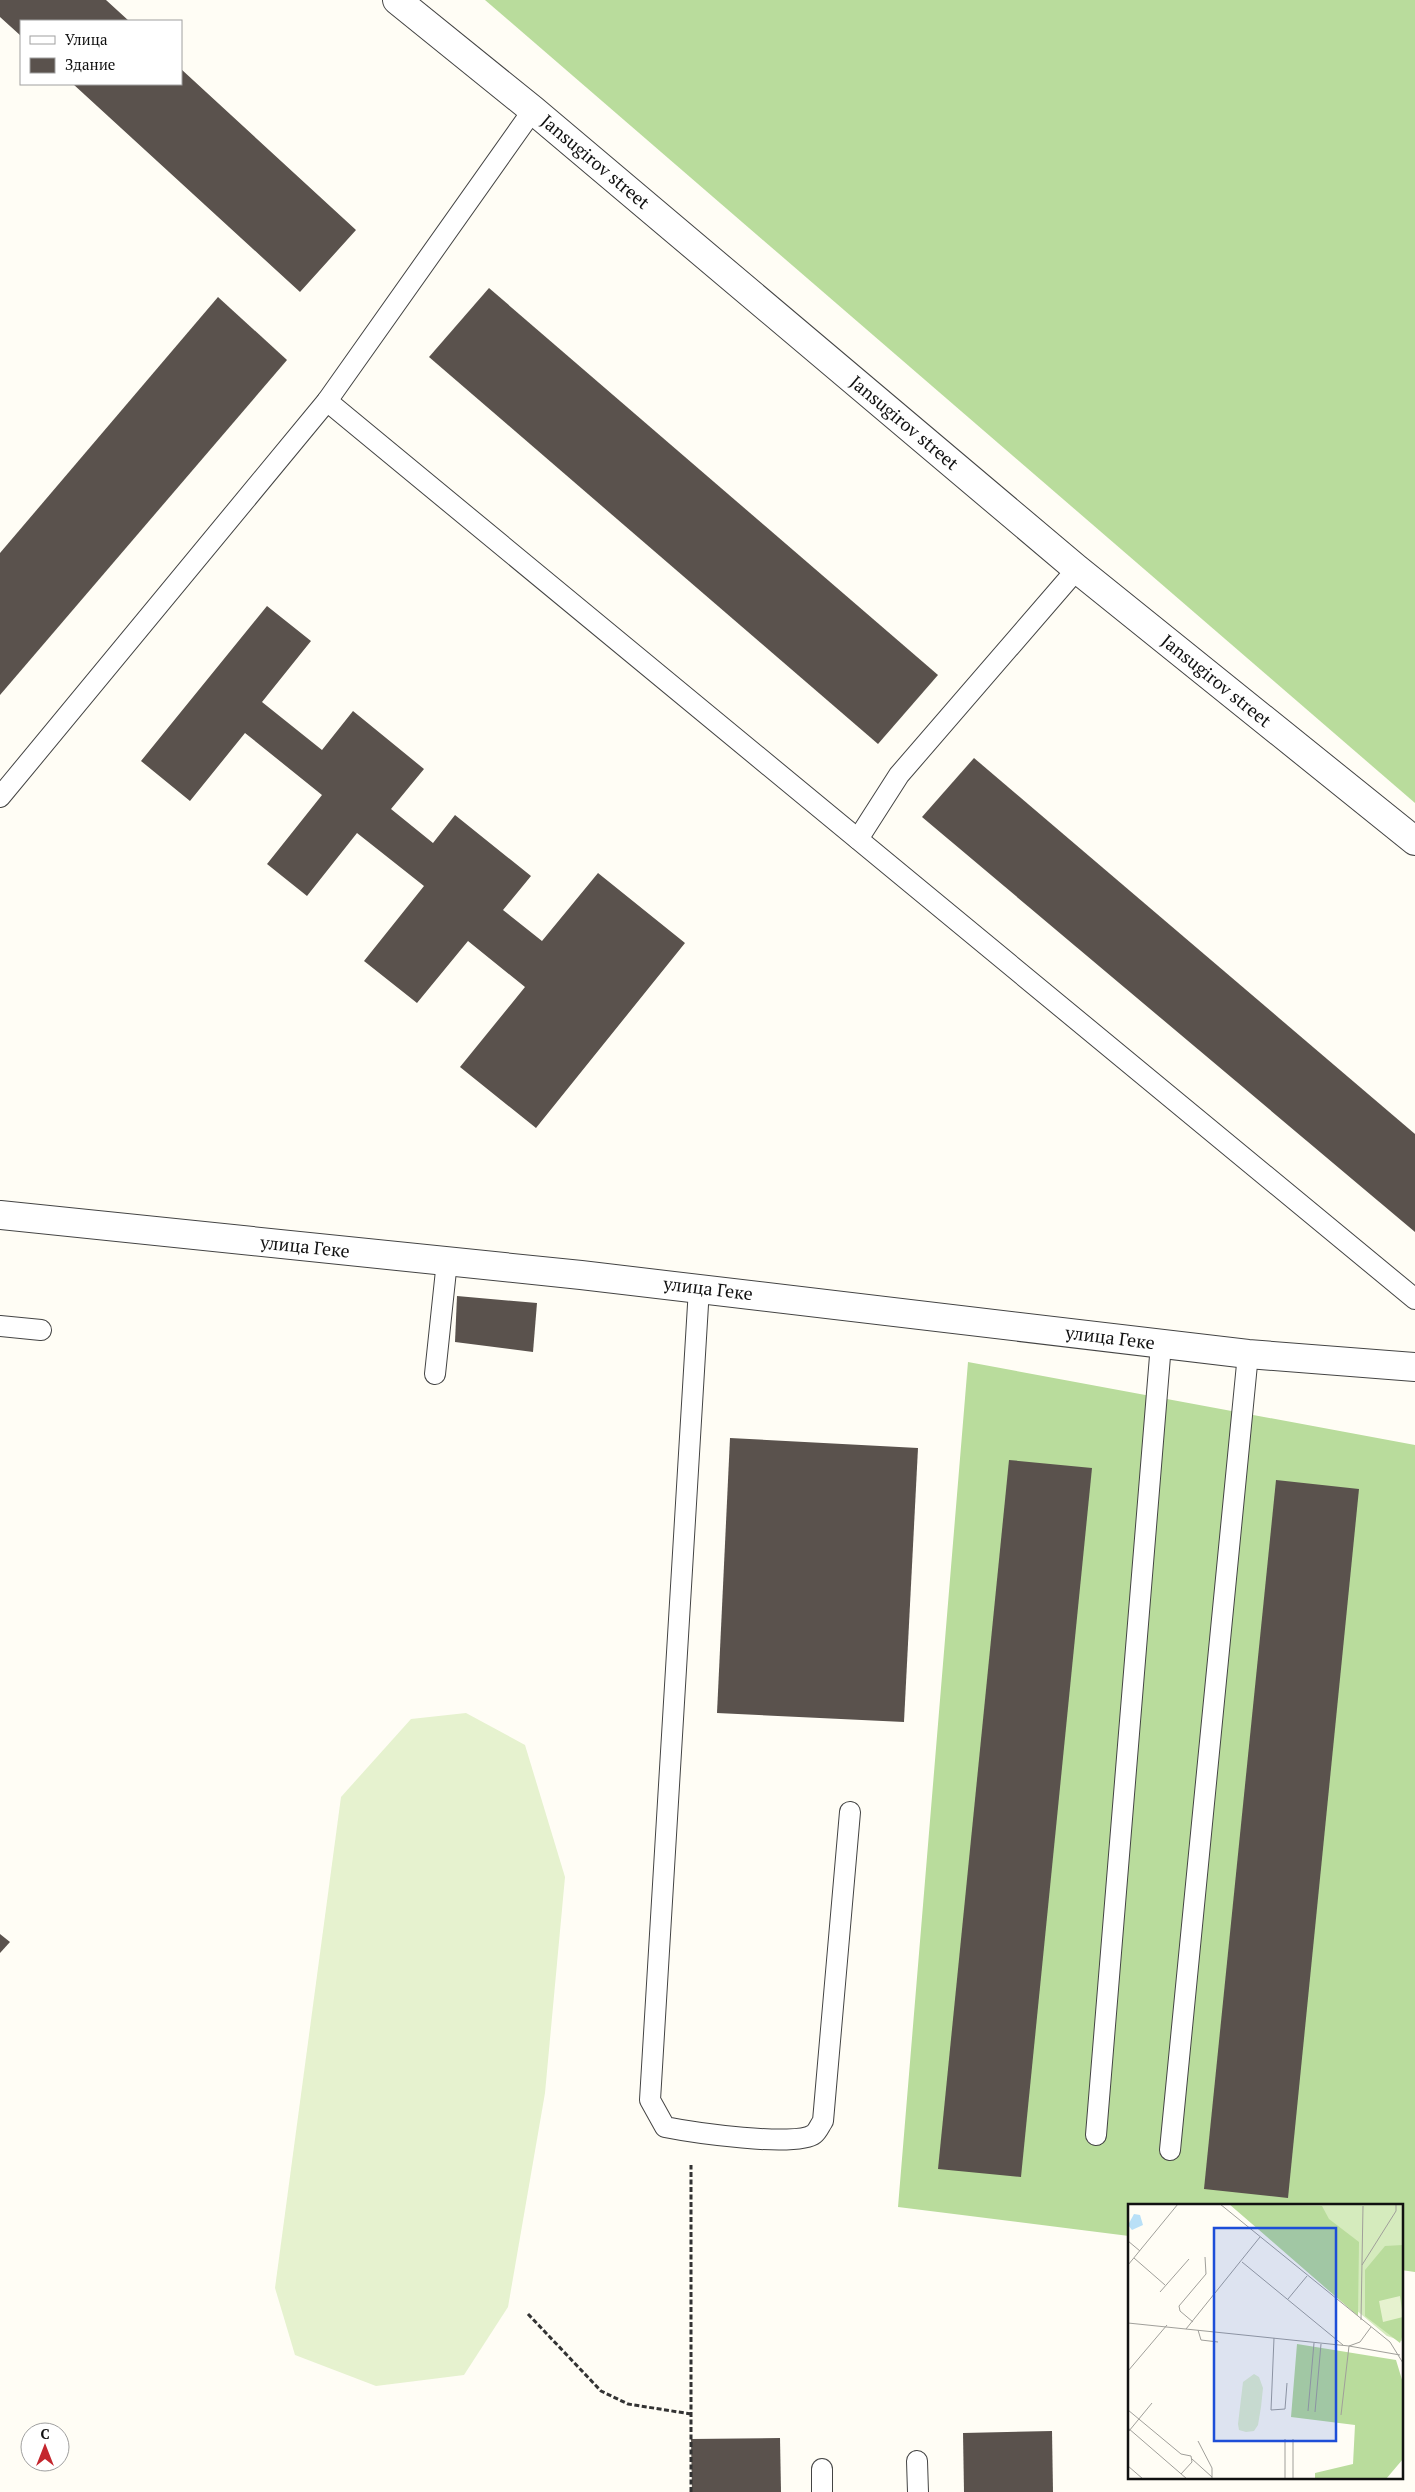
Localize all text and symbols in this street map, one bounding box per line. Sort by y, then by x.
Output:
legend [20,20,182,85]
text: Улица [65,29,108,49]
text: Здание [65,54,115,74]
street label: Jansugirov street [536,109,655,214]
street label: Jansugirov street [845,370,964,475]
street label: Jansugirov street [1157,628,1277,732]
street label: улица Геке [258,1229,351,1263]
street label: улица Геке [661,1270,754,1305]
street label: улица Геке [1063,1319,1156,1354]
inset map [1128,2204,1402,2480]
north arrow [20,2422,70,2472]
text: С [40,2424,50,2443]

